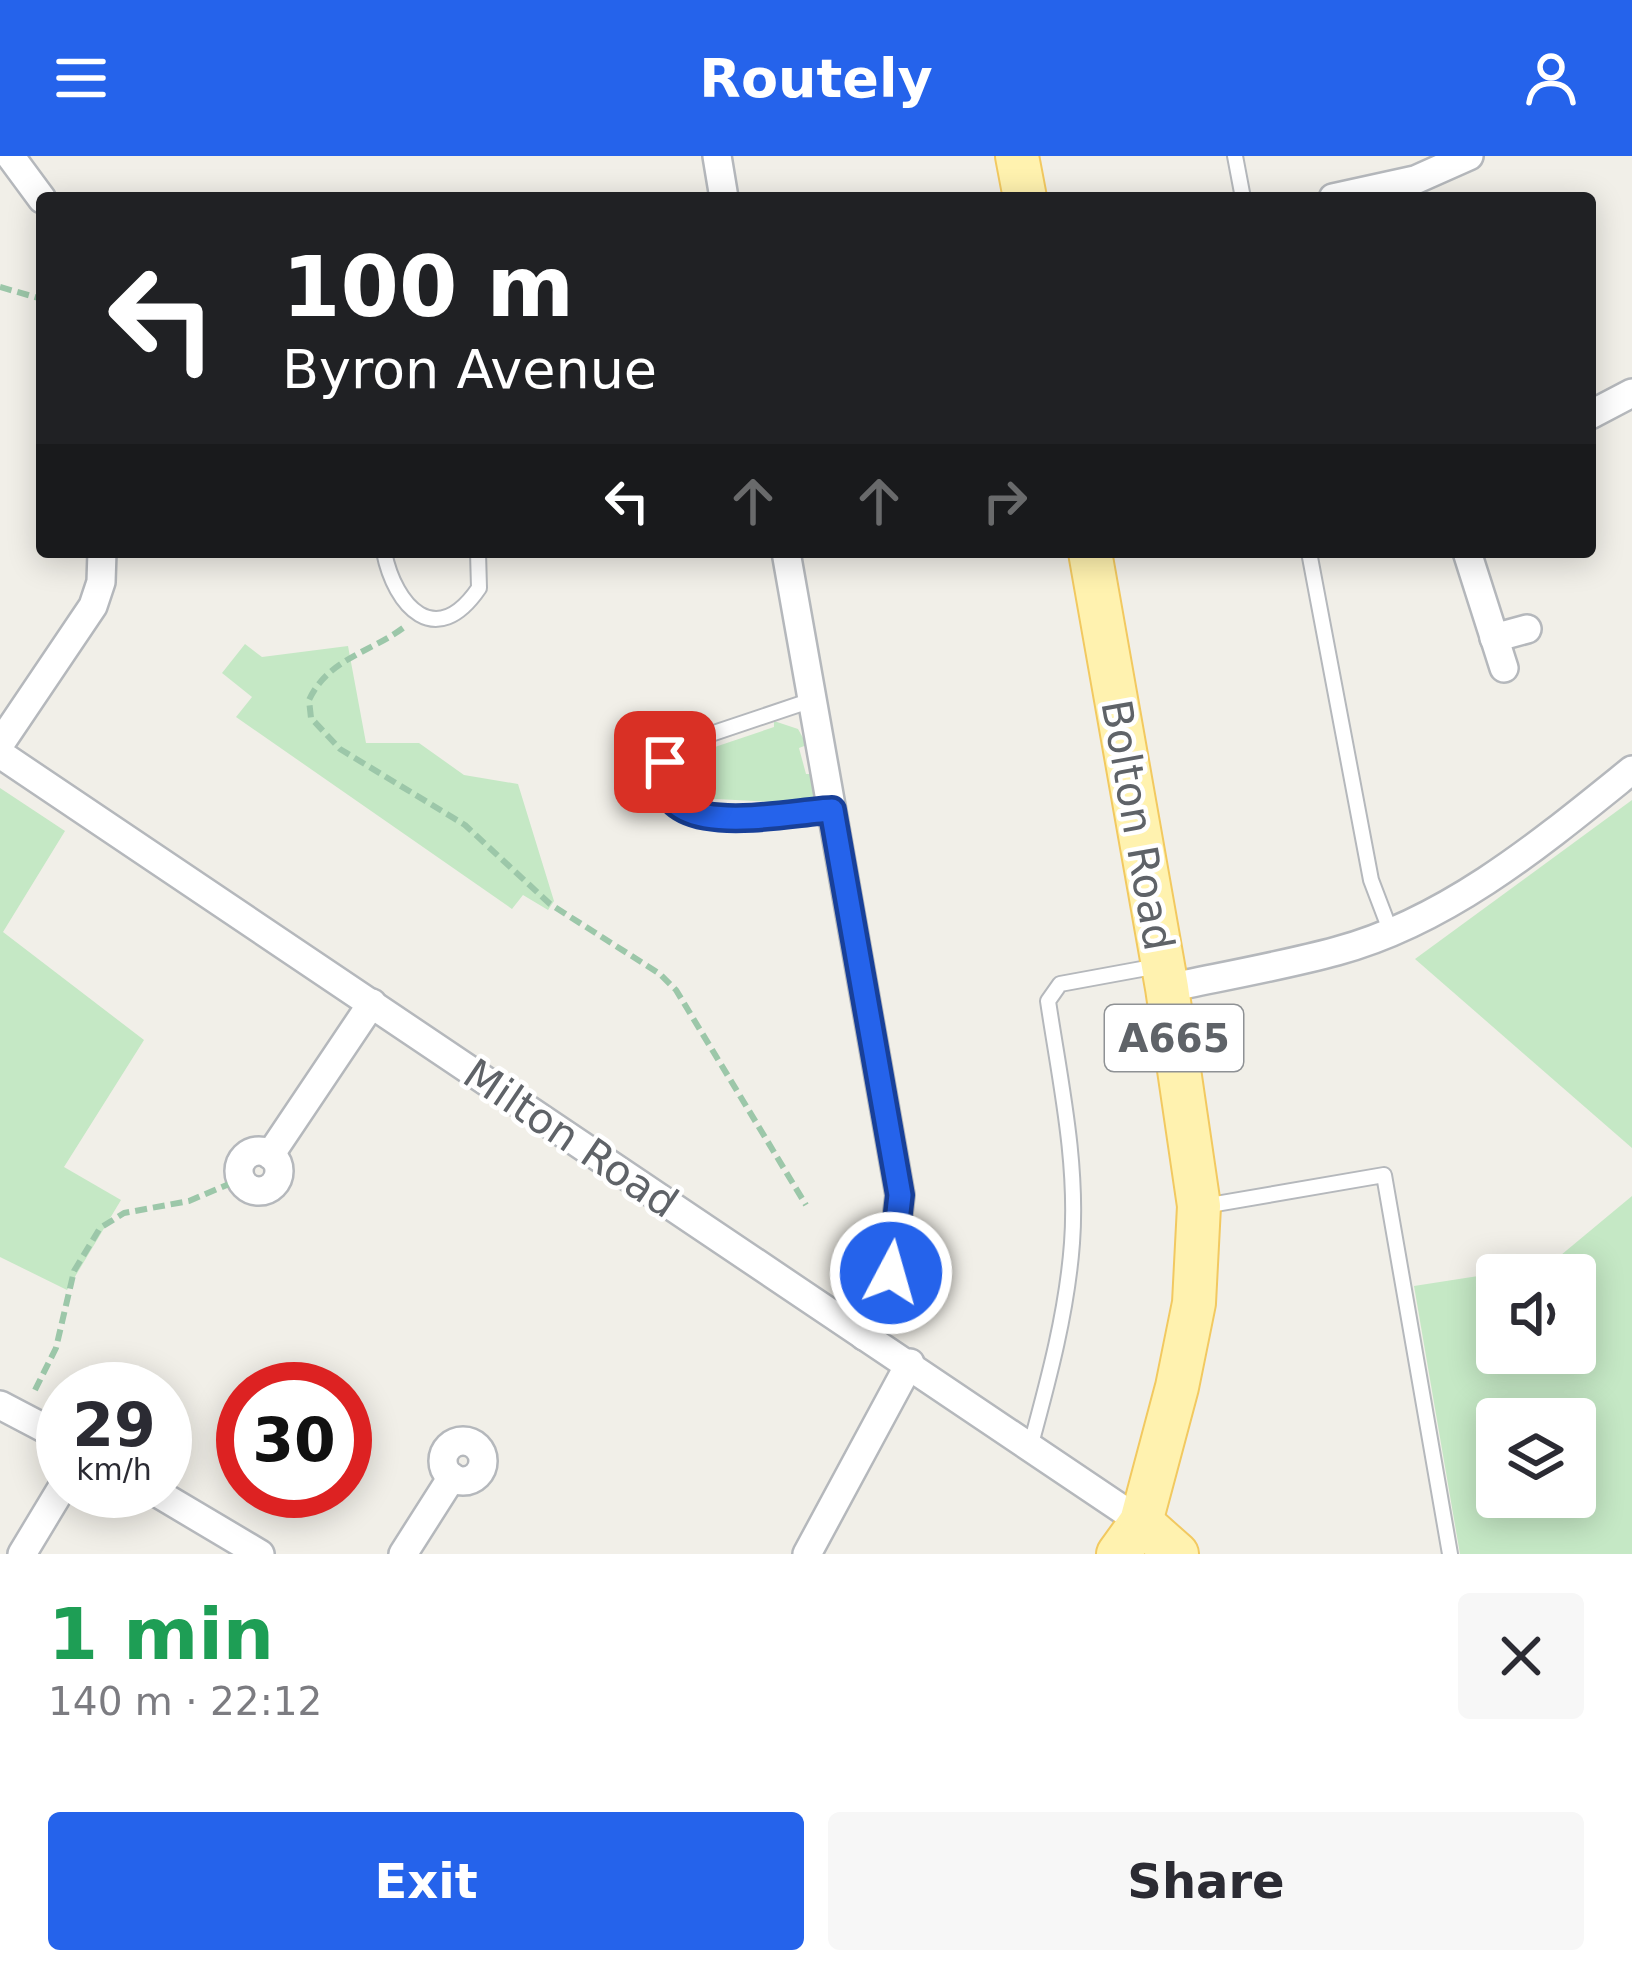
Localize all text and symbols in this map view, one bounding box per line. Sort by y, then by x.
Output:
icon: menu [48,45,114,111]
icon: person [1518,45,1584,111]
text: Routely [699,47,933,110]
text: 100 m [282,238,574,336]
icon: left [84,240,240,396]
text: Byron Avenue [282,338,657,401]
icon: left [594,468,660,534]
icon: ahead [720,468,786,534]
icon: ahead [846,468,912,534]
icon: right [972,468,1038,534]
street label: Bolton Road [1091,696,1184,954]
pin [614,711,716,813]
icon: arrive [632,729,698,795]
road number: A665 [1105,1005,1243,1071]
street label: Milton Road [455,1049,687,1228]
position arrow [828,1210,954,1336]
map controls [1476,1254,1596,1518]
button: sound [1476,1254,1596,1374]
speed limit sign: 30 [216,1362,372,1518]
text: 29 [72,1390,156,1460]
button: layers [1476,1398,1596,1518]
text: km/h [76,1452,152,1487]
text: 1 min [48,1592,274,1676]
button: close [1458,1593,1584,1719]
text: 140 m · 22:12 [48,1679,322,1724]
button: Exit [48,1812,804,1950]
button: Share [828,1812,1584,1950]

